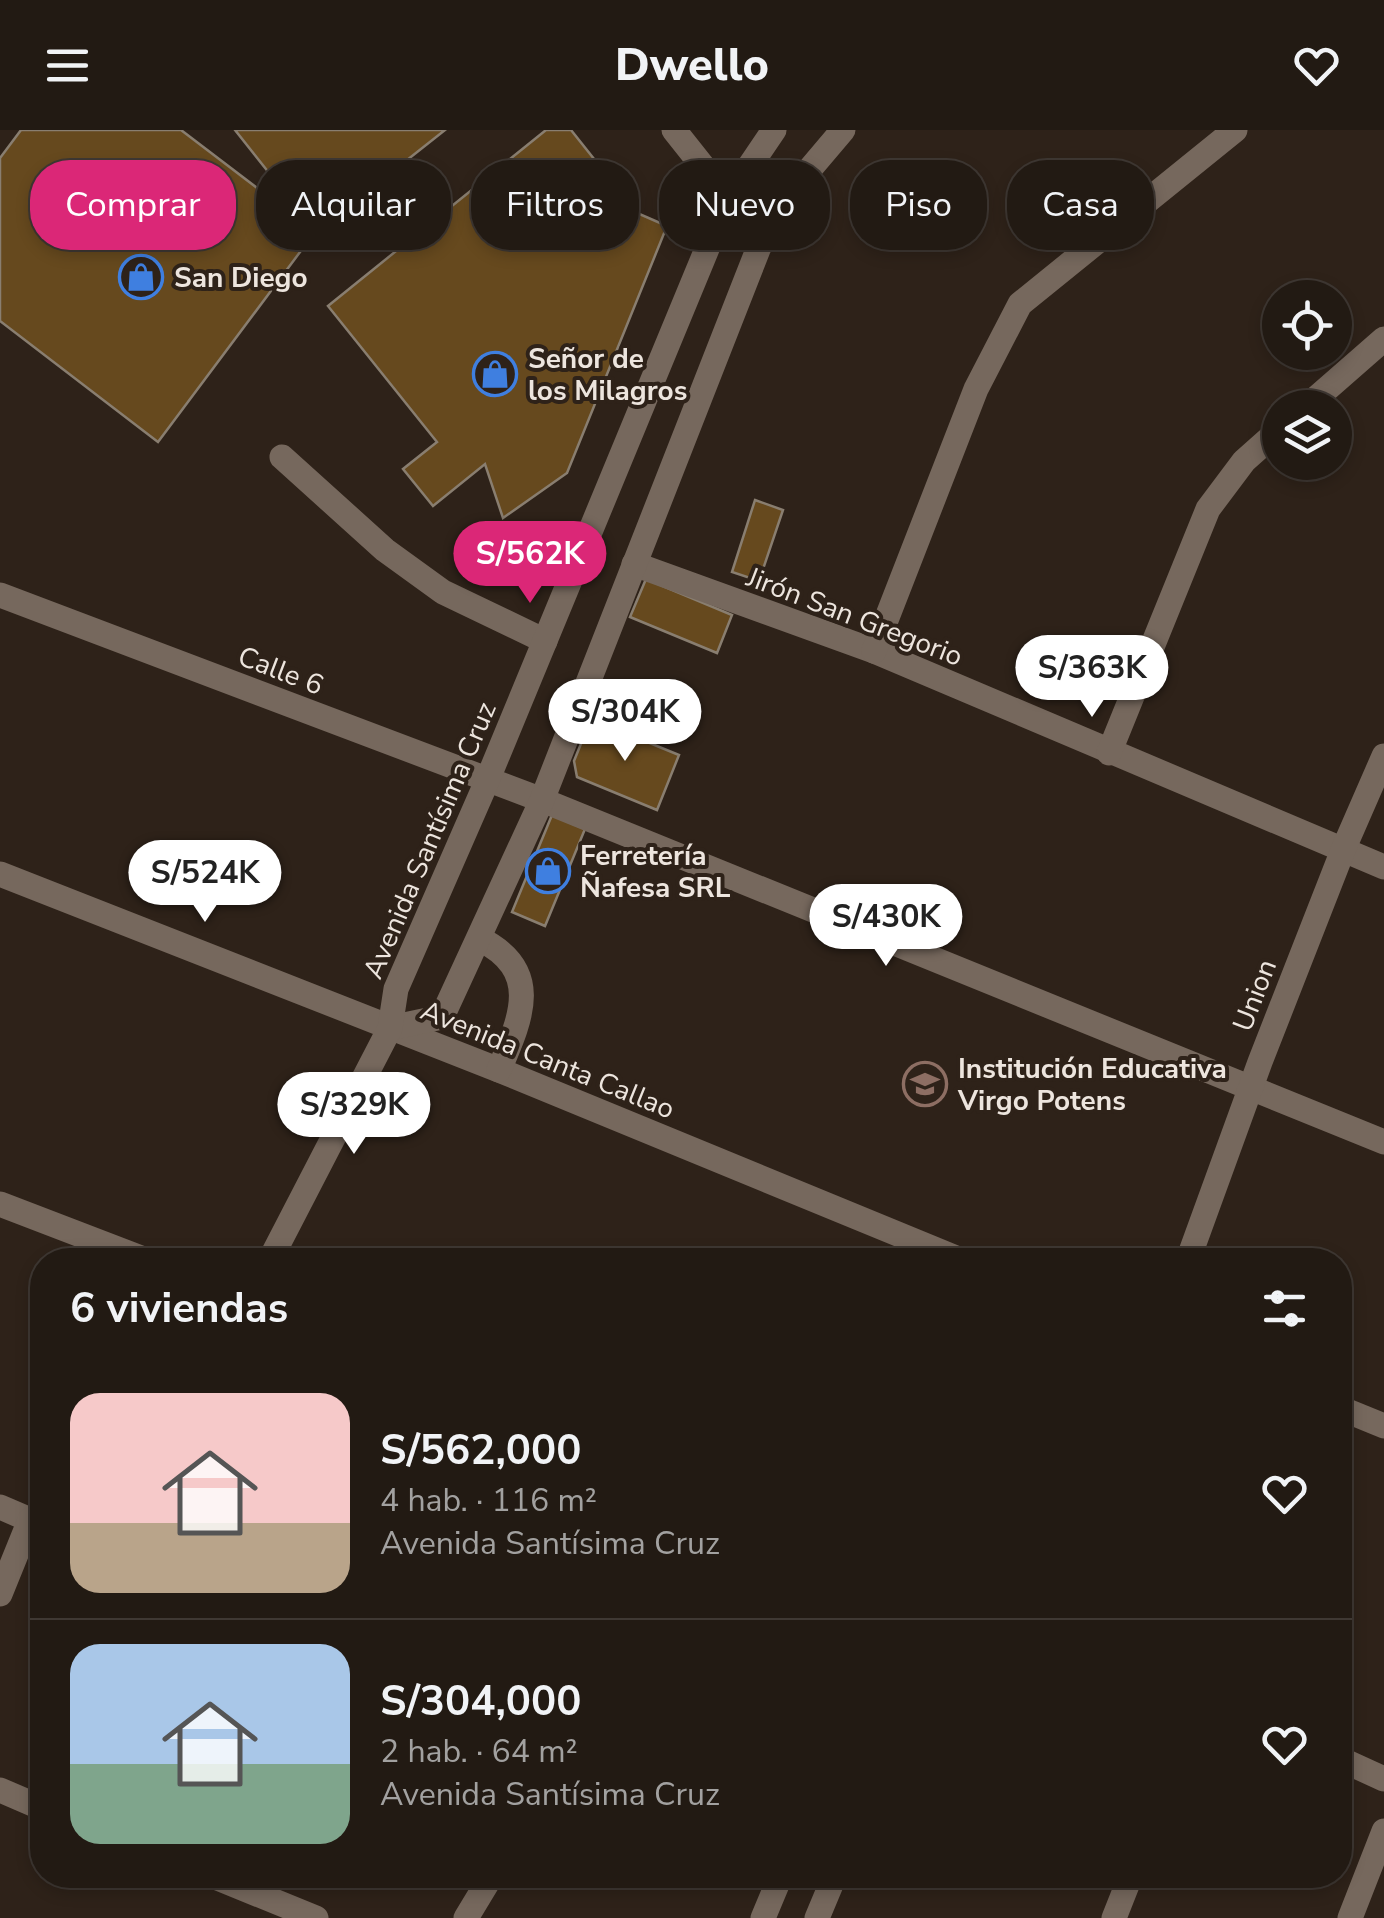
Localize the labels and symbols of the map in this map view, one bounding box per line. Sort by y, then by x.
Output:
shop icon: San Diego [118,254,164,300]
place label: San Diego [174,259,308,297]
place label: Señor de los Milagros [528,340,687,410]
shop icon: Señor de los Milagros [472,351,518,397]
pin: S/562K [449,521,611,606]
street label: Jirón San Gregorio [740,558,968,676]
pin: S/363K [1011,635,1173,720]
street label: Calle 6 [232,637,329,705]
pin: S/304K [544,679,706,764]
street label: Avenida Santísima Cruz [354,696,506,985]
place label: Ferretería Ñafesa SRL [580,837,731,907]
pin: S/524K [124,840,286,925]
shop icon: Ferretería Ñafesa SRL [525,848,571,894]
pin: S/430K [805,884,967,969]
street label: Union [1224,954,1286,1037]
street label: Avenida Canta Callao [415,992,680,1128]
place label: Institución Educativa Virgo Potens [957,1050,1227,1120]
school or university icon: Institución Educativa Virgo Potens [902,1061,948,1107]
pin: S/329K [273,1072,435,1157]

